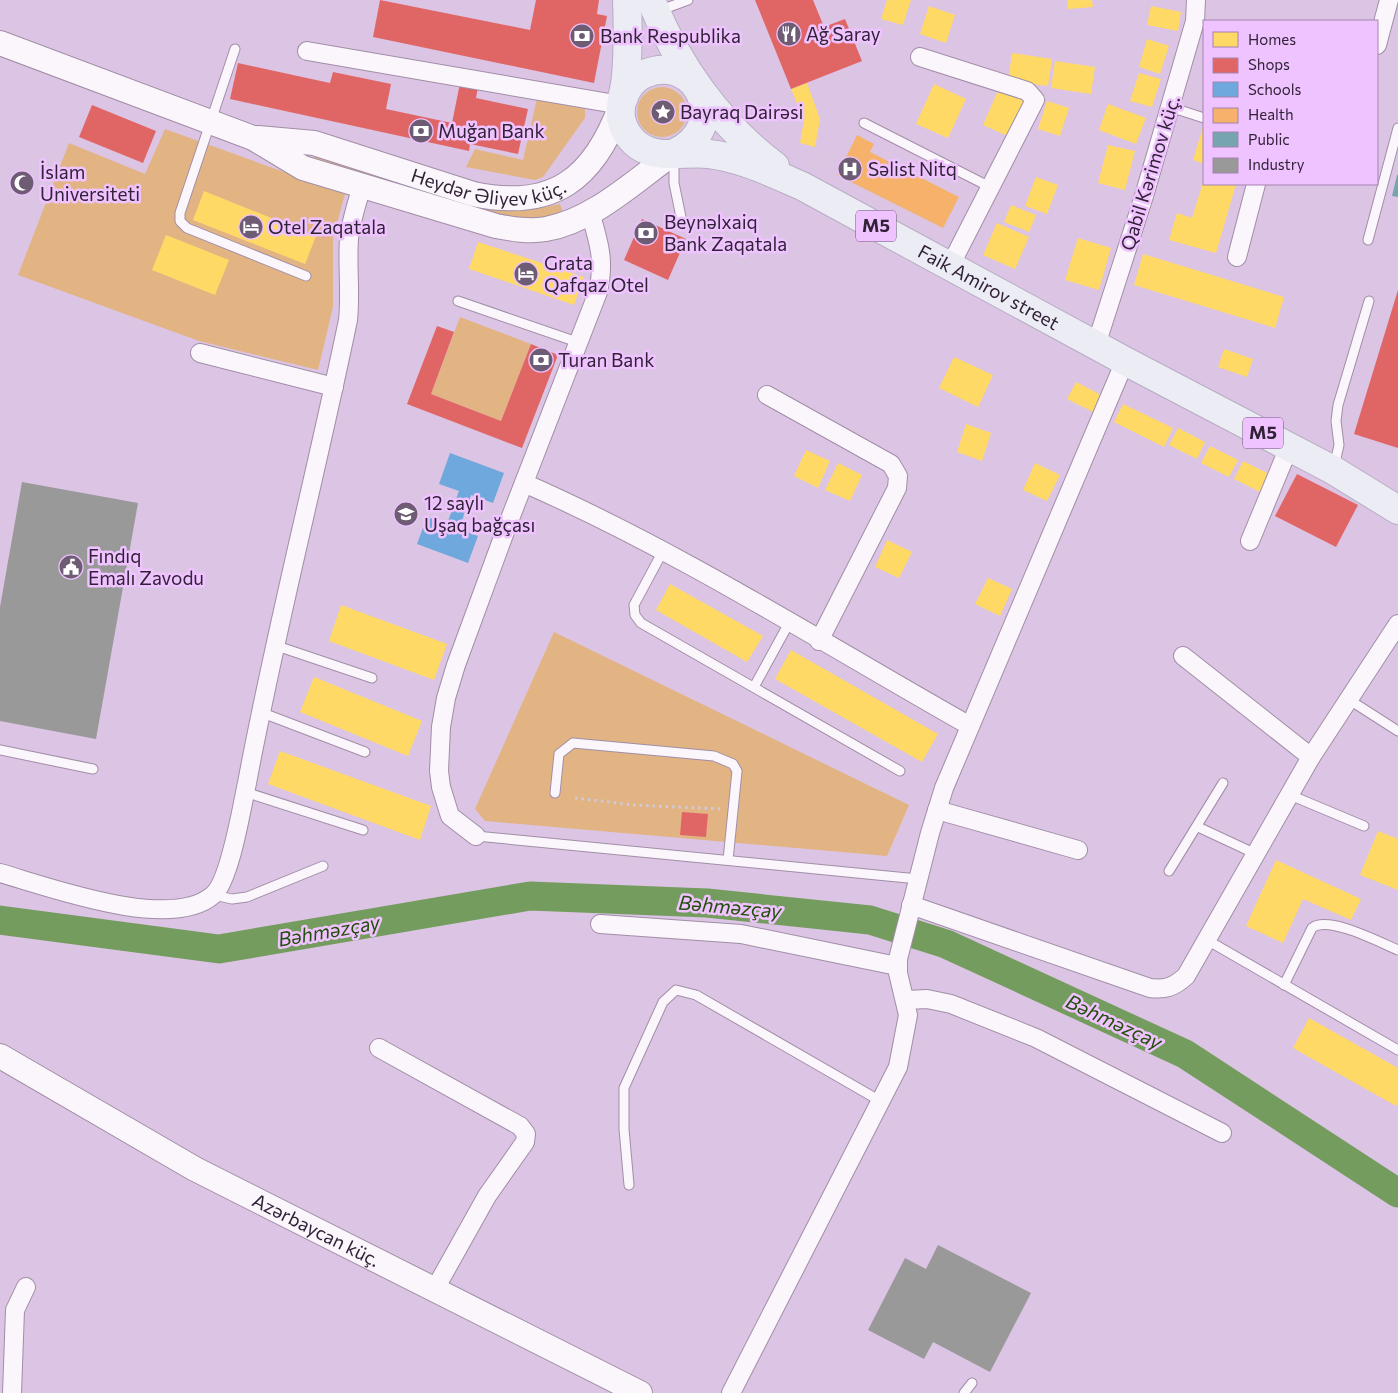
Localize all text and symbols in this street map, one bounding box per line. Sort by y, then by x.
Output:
legend [1203,20,1378,185]
restaurant icon: Ağ Saray [776,21,802,47]
place label: Ağ Saray [806,22,881,45]
bank icon: Bank Respublika [569,23,595,49]
place label: Bank Respublika [600,24,741,47]
text: Homes [1248,30,1296,48]
text: Shops [1248,55,1290,73]
text: Schools [1248,80,1302,98]
street label: Qabil Kərimov küç. [1115,93,1184,253]
place icon: Bayraq Dairəsi [650,99,676,125]
place label: Bayraq Dairəsi [680,100,803,123]
text: Health [1248,105,1294,123]
bank icon: Muğan Bank [408,118,434,144]
place label: Muğan Bank [438,119,545,142]
text: Public [1248,130,1290,148]
text: Industry [1248,155,1305,173]
hospital icon: Səlist Nitq [837,156,863,182]
place label: Səlist Nitq [868,157,957,180]
place label: İslam Universiteti [40,160,140,205]
street label: Heydər Əliyev küç. [408,163,570,210]
mosque icon: İslam Universiteti [9,170,35,196]
place label: Beynəlxaiq Bank Zaqatala [664,210,787,255]
road number: M5 [856,210,896,242]
hotel icon: Otel Zaqatala [238,214,264,240]
place label: Otel Zaqatala [268,215,386,238]
bank icon: Beynəlxaiq Bank Zaqatala [633,220,659,246]
street label: Faik Amirov street [914,239,1063,334]
place label: Grata Qafqaz Otel [544,251,649,296]
hotel icon: Grata Qafqaz Otel [513,261,539,287]
bank icon: Turan Bank [528,347,554,373]
place label: Turan Bank [558,348,654,371]
road number: M5 [1243,418,1283,448]
place label: 12 saylı Uşaq bağçası [424,491,535,536]
school or university icon: 12 saylı Uşaq bağçası [393,501,419,527]
place label: Fındıq Emalı Zavodu [88,544,204,589]
public building icon: Fındıq Emalı Zavodu [58,554,84,580]
water label: Bəhməzçay [678,890,783,923]
water label: Bəhməzçay [276,909,382,951]
water label: Bəhməzçay [1063,988,1167,1054]
street label: Azərbaycan küç. [249,1188,384,1271]

